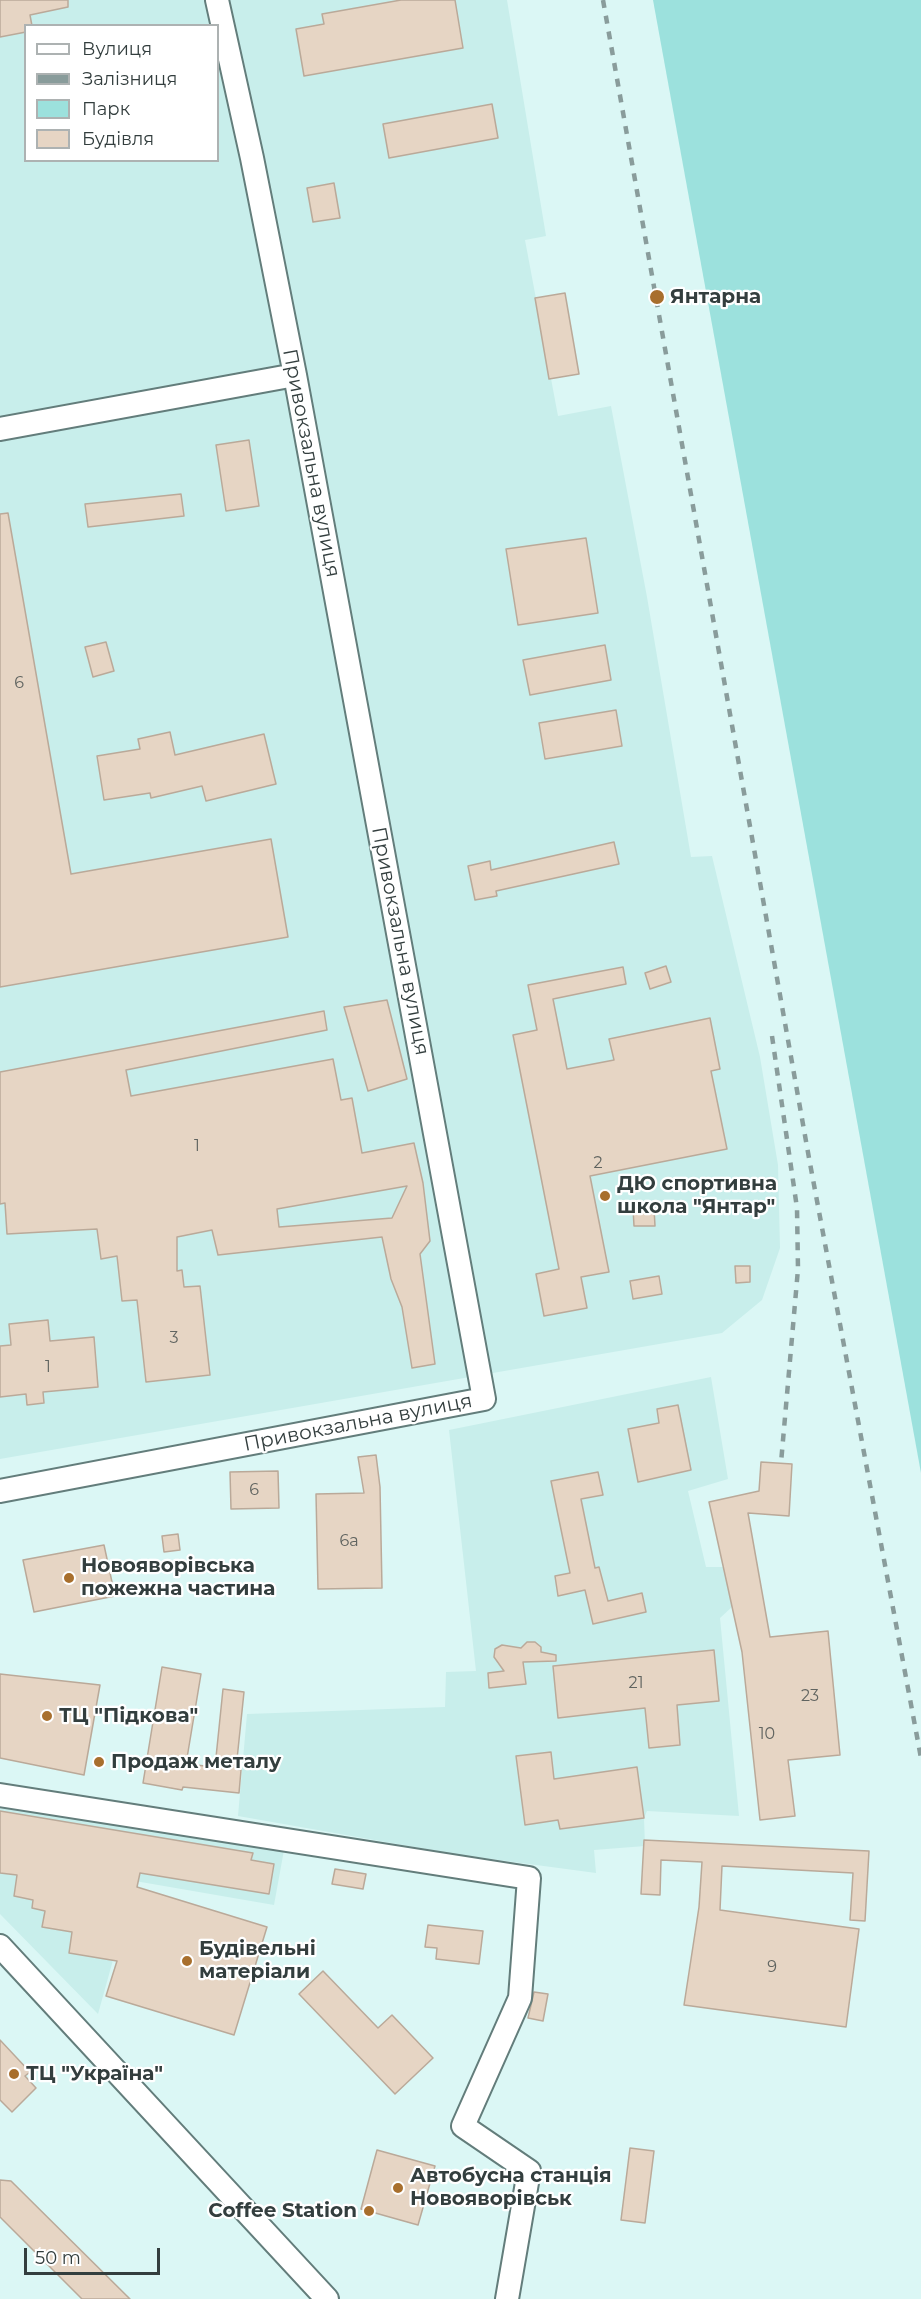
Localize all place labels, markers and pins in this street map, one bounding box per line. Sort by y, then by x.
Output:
place label: Янтарна [670,285,761,309]
marker: Янтарна [648,288,666,306]
place label: ДЮ спортивна школа "Янтар" [617,1172,777,1219]
marker: ДЮ спортивна школа "Янтар" [598,1189,612,1203]
place label: Новояворівська пожежна частина [81,1554,275,1601]
marker: Новояворівська пожежна частина [62,1571,76,1585]
place label: ТЦ "Підкова" [59,1704,198,1728]
marker: ТЦ "Підкова" [40,1709,54,1723]
place label: Продаж металу [111,1750,281,1774]
marker: Продаж металу [92,1755,106,1769]
place label: Будівельні матеріали [199,1937,316,1984]
marker: Будівельні матеріали [180,1954,194,1968]
place label: ТЦ "Україна" [26,2062,163,2086]
marker: ТЦ "Україна" [7,2067,21,2081]
place label: Автобусна станція Новояворівськ [410,2164,612,2211]
marker: Автобусна станція Новояворівськ [391,2181,405,2195]
place label: Coffee Station [208,2199,357,2223]
marker: Coffee Station [362,2204,376,2218]

